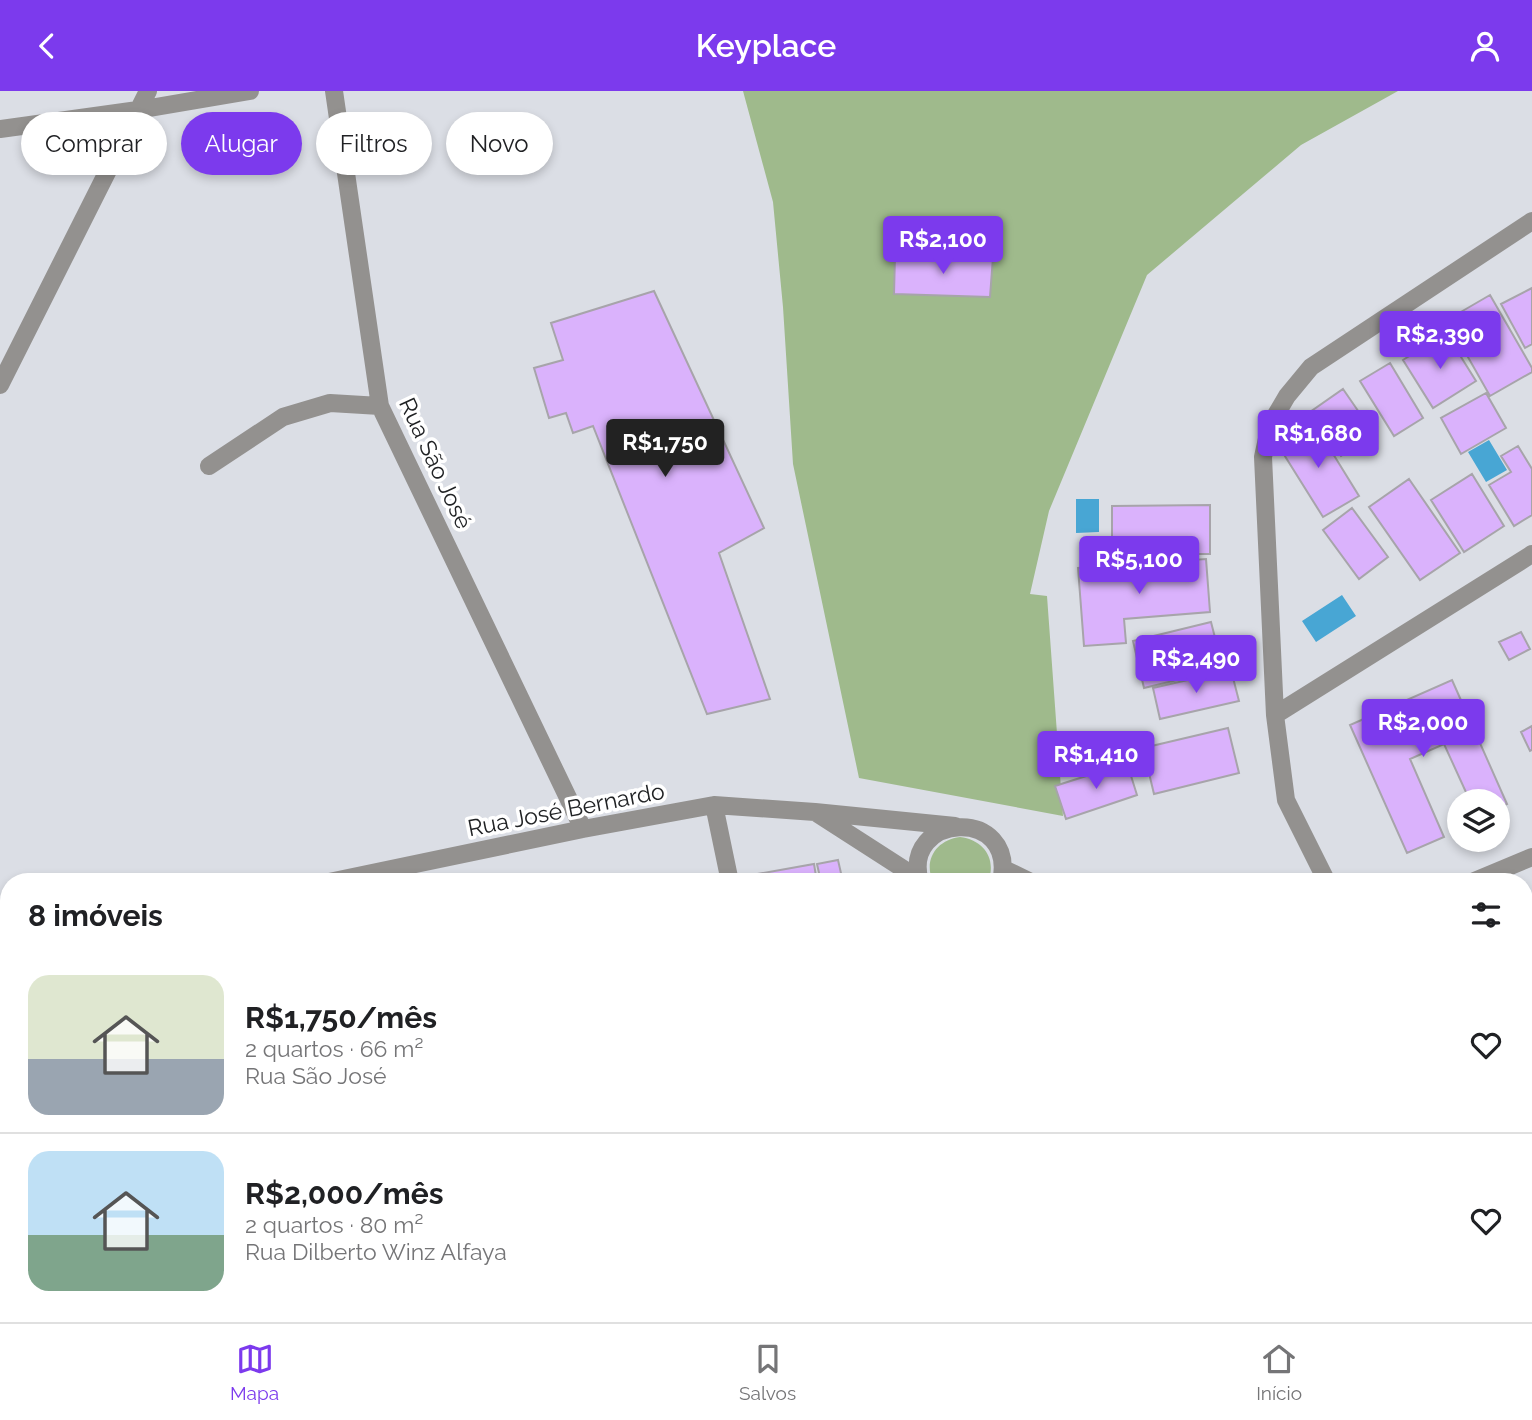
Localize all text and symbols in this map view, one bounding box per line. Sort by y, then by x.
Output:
icon: back [28,27,66,65]
text: Keyplace [696,27,836,64]
icon: person [1466,27,1504,65]
chip: Comprar [21,112,167,175]
chip: Alugar [181,112,302,175]
chip: Filtros [316,112,432,175]
chip: Novo [446,112,553,175]
pin: R$2,100 [878,216,1008,276]
text: R$2,100 [899,225,987,252]
pin: R$2,390 [1375,311,1505,371]
text: R$2,390 [1396,320,1484,347]
street label: Rua São José [394,393,478,533]
pin: R$1,680 [1253,411,1383,470]
pin: R$1,750 [600,419,730,479]
text: R$1,680 [1274,419,1362,446]
text: R$1,750 [622,428,708,455]
pin: R$5,100 [1074,537,1204,596]
text: R$5,100 [1095,545,1183,572]
pin: R$2,490 [1131,635,1261,695]
text: R$2,490 [1152,644,1241,671]
pin: R$2,000 [1358,699,1488,759]
text: R$2,000 [1378,708,1468,735]
pin: R$1,410 [1031,731,1161,791]
text: R$1,410 [1053,740,1139,767]
street label: Rua José Bernardo [465,777,667,841]
map controls [1447,789,1510,852]
button: layers [1447,789,1510,852]
icon: filters [1467,896,1505,934]
text: 8 imóveis [28,898,163,933]
text: R$1,750/mês [245,1000,437,1035]
icon: home [84,1003,168,1087]
icon: heart [1467,1026,1505,1064]
text: 2 quartos · 66 m² [245,1035,423,1062]
text: Rua São José [245,1062,387,1089]
text: R$2,000/mês [245,1176,443,1211]
icon: home [84,1179,168,1263]
icon: heart [1467,1202,1505,1240]
text: 2 quartos · 80 m² [245,1211,423,1238]
text: Rua Dilberto Winz Alfaya [245,1238,507,1265]
tab: Mapa [230,1340,279,1404]
tab: Salvos [739,1340,796,1404]
tab: Início [1256,1340,1302,1404]

